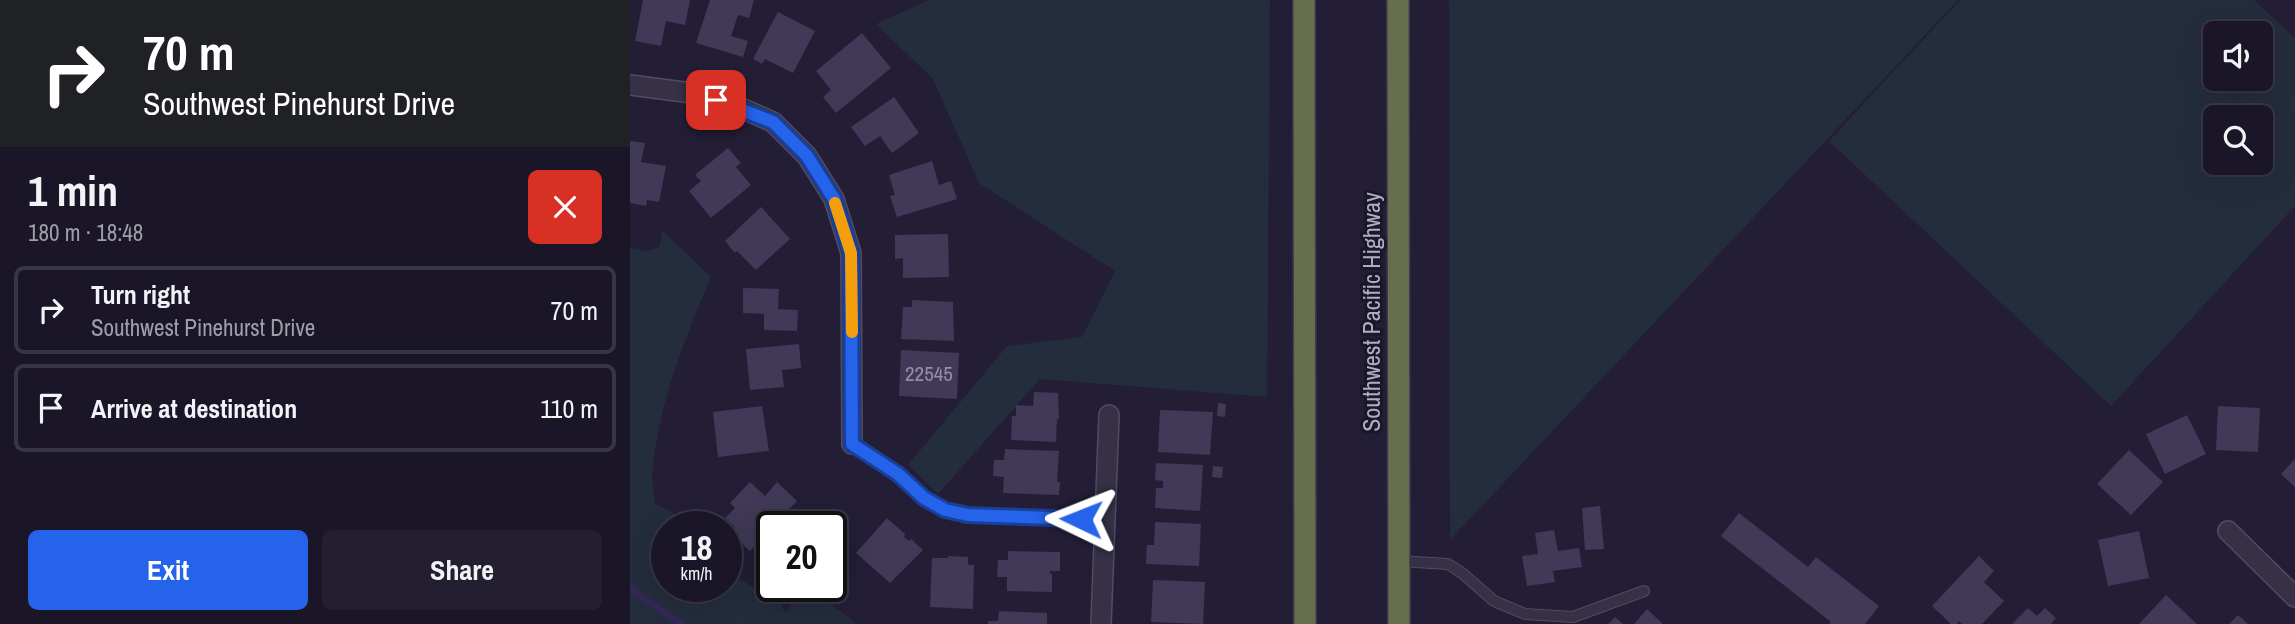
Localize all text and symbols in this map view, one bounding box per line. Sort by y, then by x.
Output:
text: 70 m [143,19,235,85]
map controls [2203,21,2273,175]
button: sound [2203,21,2273,91]
icon: right [28,28,119,119]
pin [686,70,746,130]
icon: arrive [697,81,735,119]
text: Southwest Pinehurst Drive [143,82,455,125]
button: search [2203,105,2273,175]
text: 1 min [28,163,118,219]
button: close [528,170,602,244]
street label: Southwest Pacific Highway [1355,192,1387,432]
text: 180 m · 18:48 [28,217,143,248]
text: Turn right [91,277,190,312]
icon: right [32,291,70,329]
text: 70 m [551,293,598,328]
text: Southwest Pinehurst Drive [91,312,315,343]
house number: 22545 [905,359,953,388]
icon: arrive [32,389,70,427]
text: Arrive at destination [91,391,297,426]
text: 110 m [540,391,598,426]
position arrow [1044,482,1118,556]
speed limit sign: 20 [756,511,847,602]
text: 18 [681,524,712,571]
button: Exit [28,530,308,610]
button: Share [322,530,602,610]
text: km/h [681,561,713,586]

